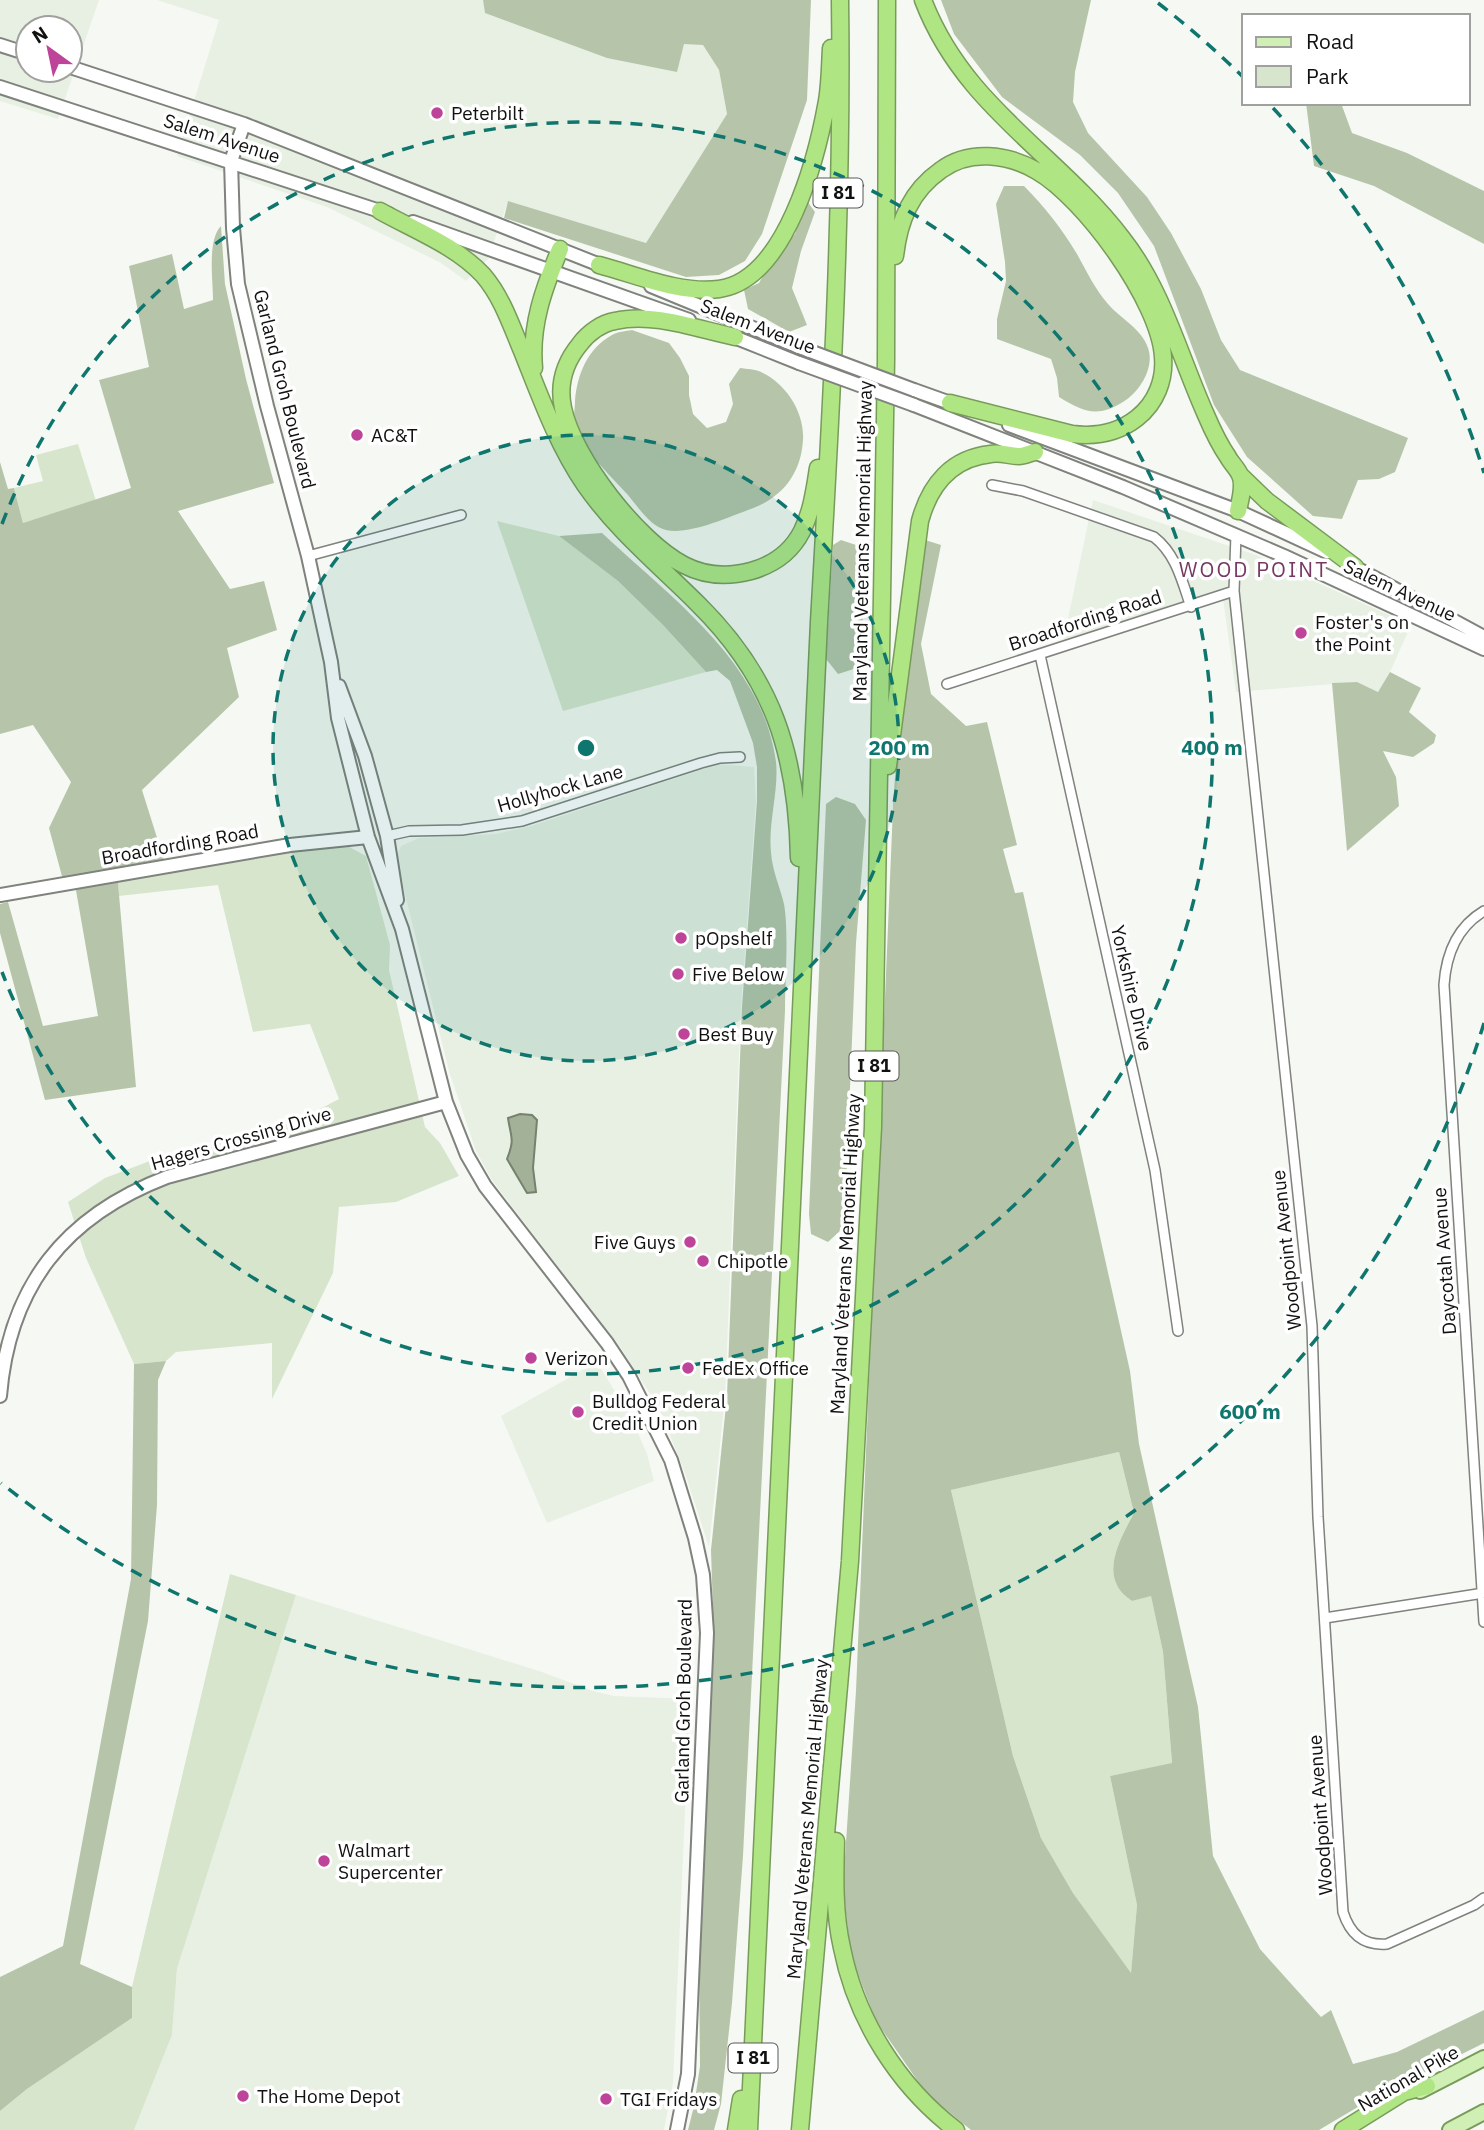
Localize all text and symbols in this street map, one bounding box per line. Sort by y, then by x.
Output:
north arrow [14,14,84,84]
legend [1242,14,1470,105]
text: N [27,21,52,49]
text: Road [1306,27,1354,55]
text: Park [1306,62,1349,90]
place label: Peterbilt [451,101,524,125]
marker: Peterbilt [429,105,445,121]
street label: Salem Avenue [161,108,283,168]
road number: I 81 [814,178,862,208]
street label: Garland Groh Boulevard [249,287,321,491]
street label: Salem Avenue [697,293,819,359]
street label: Maryland Veterans Memorial Highway [847,380,877,702]
place label: AC&T [371,423,418,447]
marker: AC&T [349,427,365,443]
street label: Salem Avenue [1340,553,1460,627]
district label: WOOD POINT [1179,555,1329,583]
street label: Broadfording Road [1005,584,1165,656]
place label: Foster's on the Point [1315,610,1409,656]
marker: Foster's on the Point [1293,625,1309,641]
text: 200 m [868,733,930,761]
text: 400 m [1181,733,1243,761]
centre of rings [574,736,598,760]
street label: Hollyhock Lane [494,759,626,817]
street label: Broadfording Road [99,818,261,870]
street label: Yorkshire Drive [1106,923,1158,1053]
place label: pOpshelf [695,926,772,950]
marker: pOpshelf [673,930,689,946]
place label: Five Below [692,962,785,986]
marker: Five Below [670,966,686,982]
place label: Best Buy [698,1022,774,1046]
marker: Best Buy [676,1026,692,1042]
road number: I 81 [850,1051,898,1080]
street label: Maryland Veterans Memorial Highway [825,1092,865,1415]
street label: Hagers Crossing Drive [148,1101,334,1175]
street label: Woodpoint Avenue [1266,1169,1306,1331]
street label: Daycotah Avenue [1427,1186,1461,1336]
place label: Five Guys [594,1230,676,1254]
marker: Five Guys [682,1234,698,1250]
place label: Chipotle [717,1249,788,1273]
marker: Chipotle [695,1253,711,1269]
place label: Verizon [545,1346,608,1370]
marker: Verizon [523,1350,539,1366]
place label: FedEx Office [702,1356,809,1380]
marker: FedEx Office [680,1360,696,1376]
place label: Bulldog Federal Credit Union [592,1389,726,1435]
text: 600 m [1219,1397,1281,1425]
marker: Bulldog Federal Credit Union [570,1404,586,1420]
street label: Garland Groh Boulevard [669,1599,697,1803]
street label: Maryland Veterans Memorial Highway [781,1657,833,1980]
street label: Woodpoint Avenue [1302,1734,1338,1896]
place label: Walmart Supercenter [338,1838,443,1884]
marker: Walmart Supercenter [316,1853,332,1869]
street label: National Pike [1353,2039,1463,2117]
road number: I 81 [728,2044,778,2072]
place label: The Home Depot [257,2084,401,2108]
place label: TGI Fridays [620,2087,717,2111]
marker: The Home Depot [235,2088,251,2104]
marker: TGI Fridays [598,2091,614,2107]

